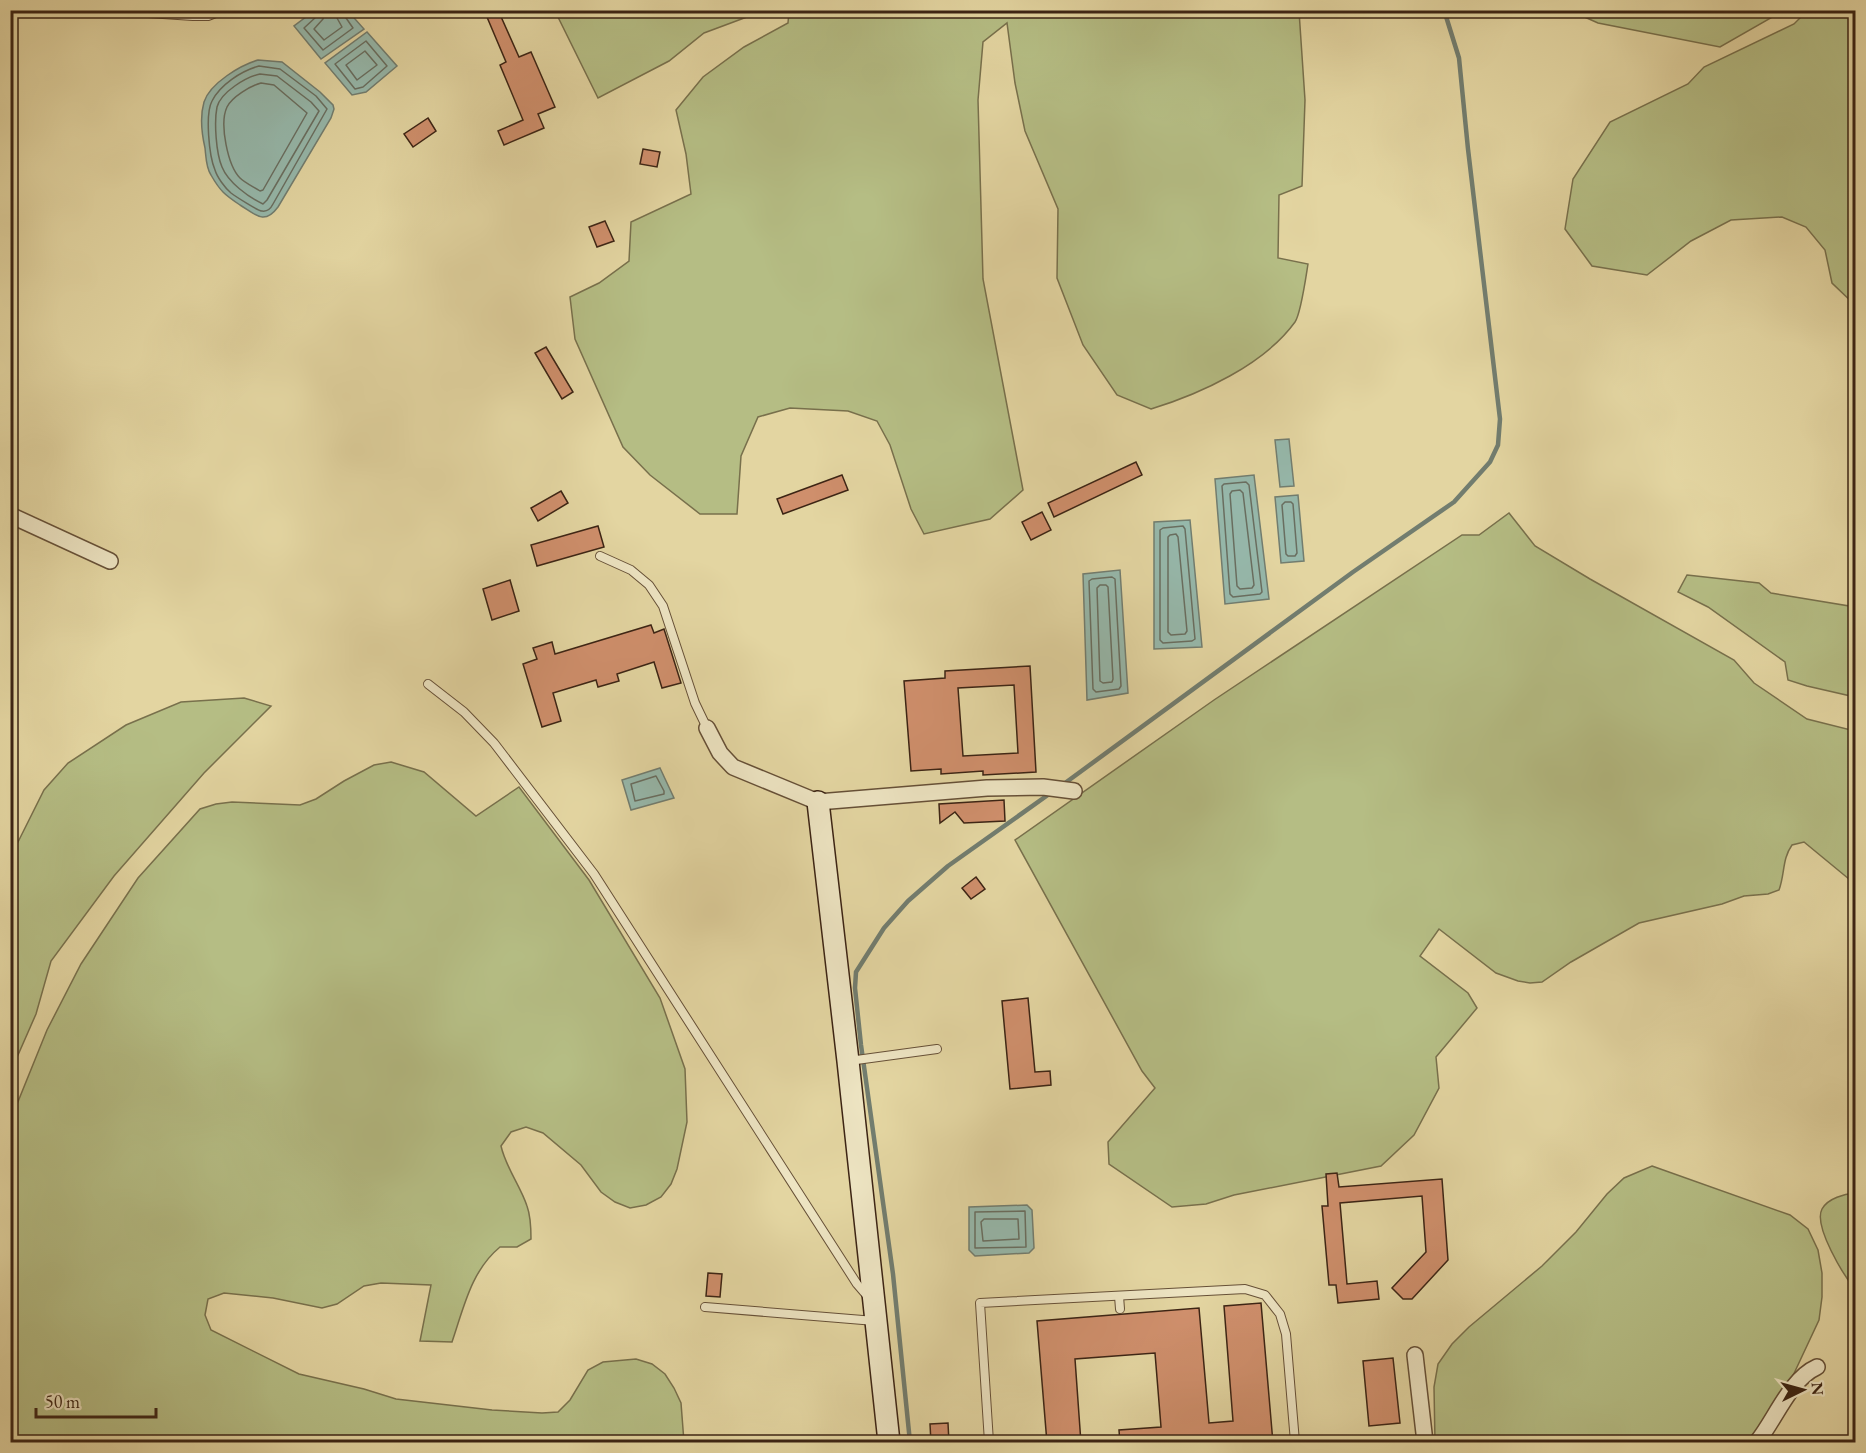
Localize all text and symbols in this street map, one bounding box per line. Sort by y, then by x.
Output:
north arrow [1773,1360,1833,1420]
scale bar [36,1381,156,1419]
text: N [1806,1381,1828,1396]
text: 50 m [45,1390,80,1413]

